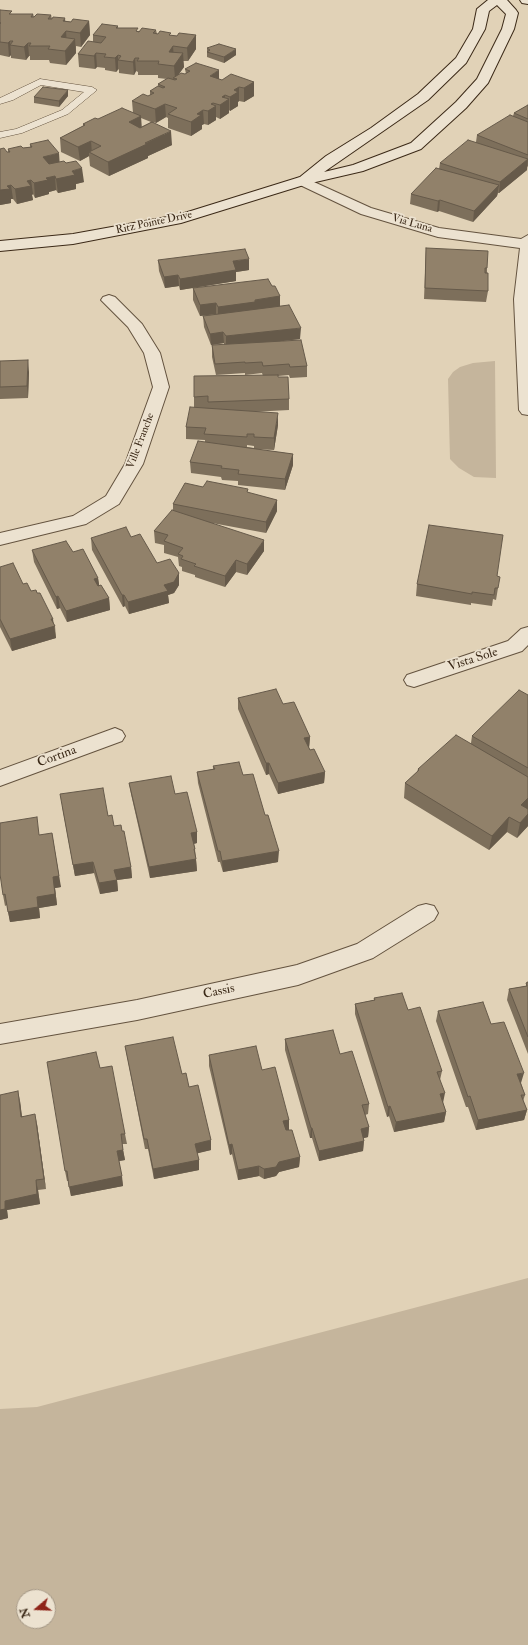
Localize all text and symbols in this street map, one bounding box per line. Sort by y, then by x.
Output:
street label: Ritz Pointe Drive [115,208,193,238]
street label: Via Luna [390,212,434,236]
street label: Ville Franche [124,411,158,471]
street label: Vista Sole [446,645,500,675]
street label: Cortina [35,743,79,771]
street label: Cassis [202,981,236,1003]
north arrow [16,1589,56,1629]
text: N [17,1606,33,1620]

